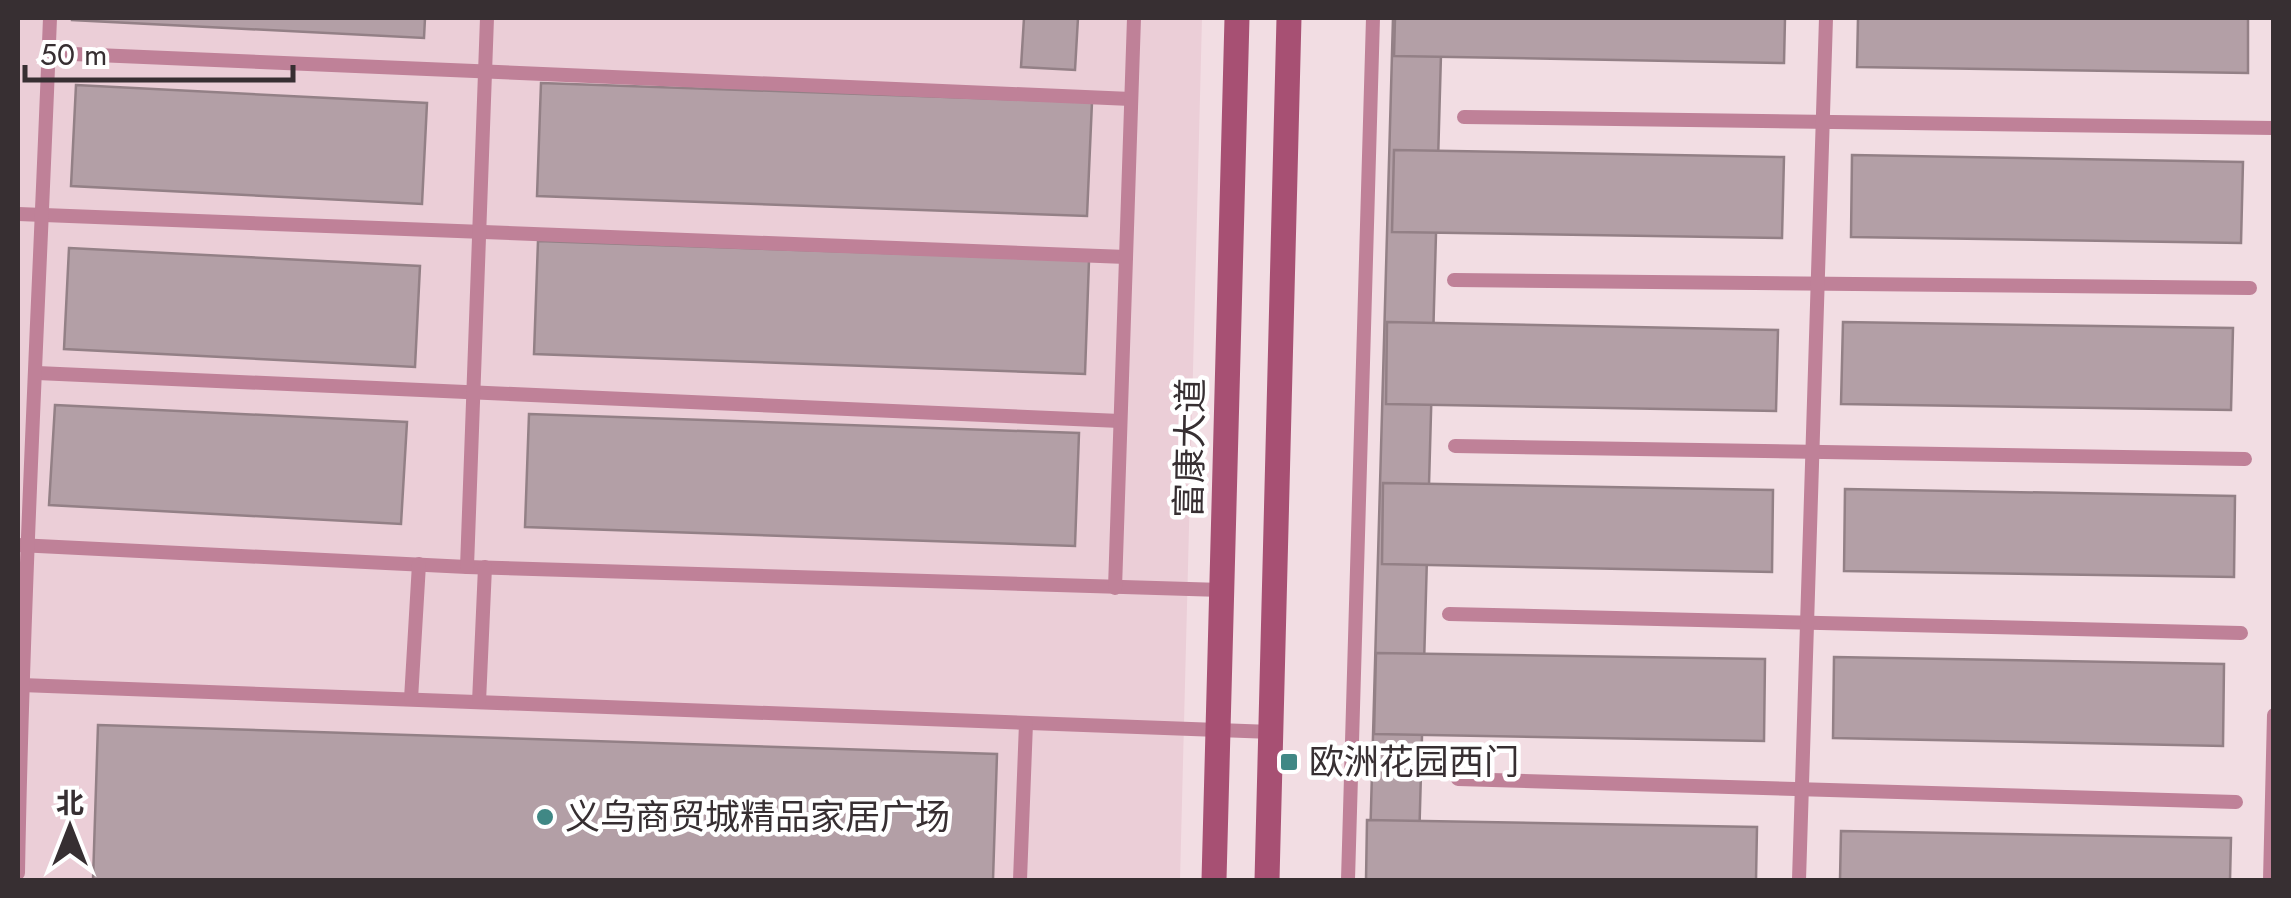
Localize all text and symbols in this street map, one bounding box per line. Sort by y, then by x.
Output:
scale bar [25,20,292,82]
text: 50 m [40,33,107,76]
street label: 富康大道 [1164,378,1216,518]
place label: 欧洲花园西门 [1309,737,1519,787]
marker: 欧洲花园西门 [1278,751,1300,773]
north arrow [20,778,120,878]
text: 北 [56,783,84,824]
place label: 义乌商贸城精品家居广场 [565,792,950,842]
marker: 义乌商贸城精品家居广场 [534,806,556,828]

